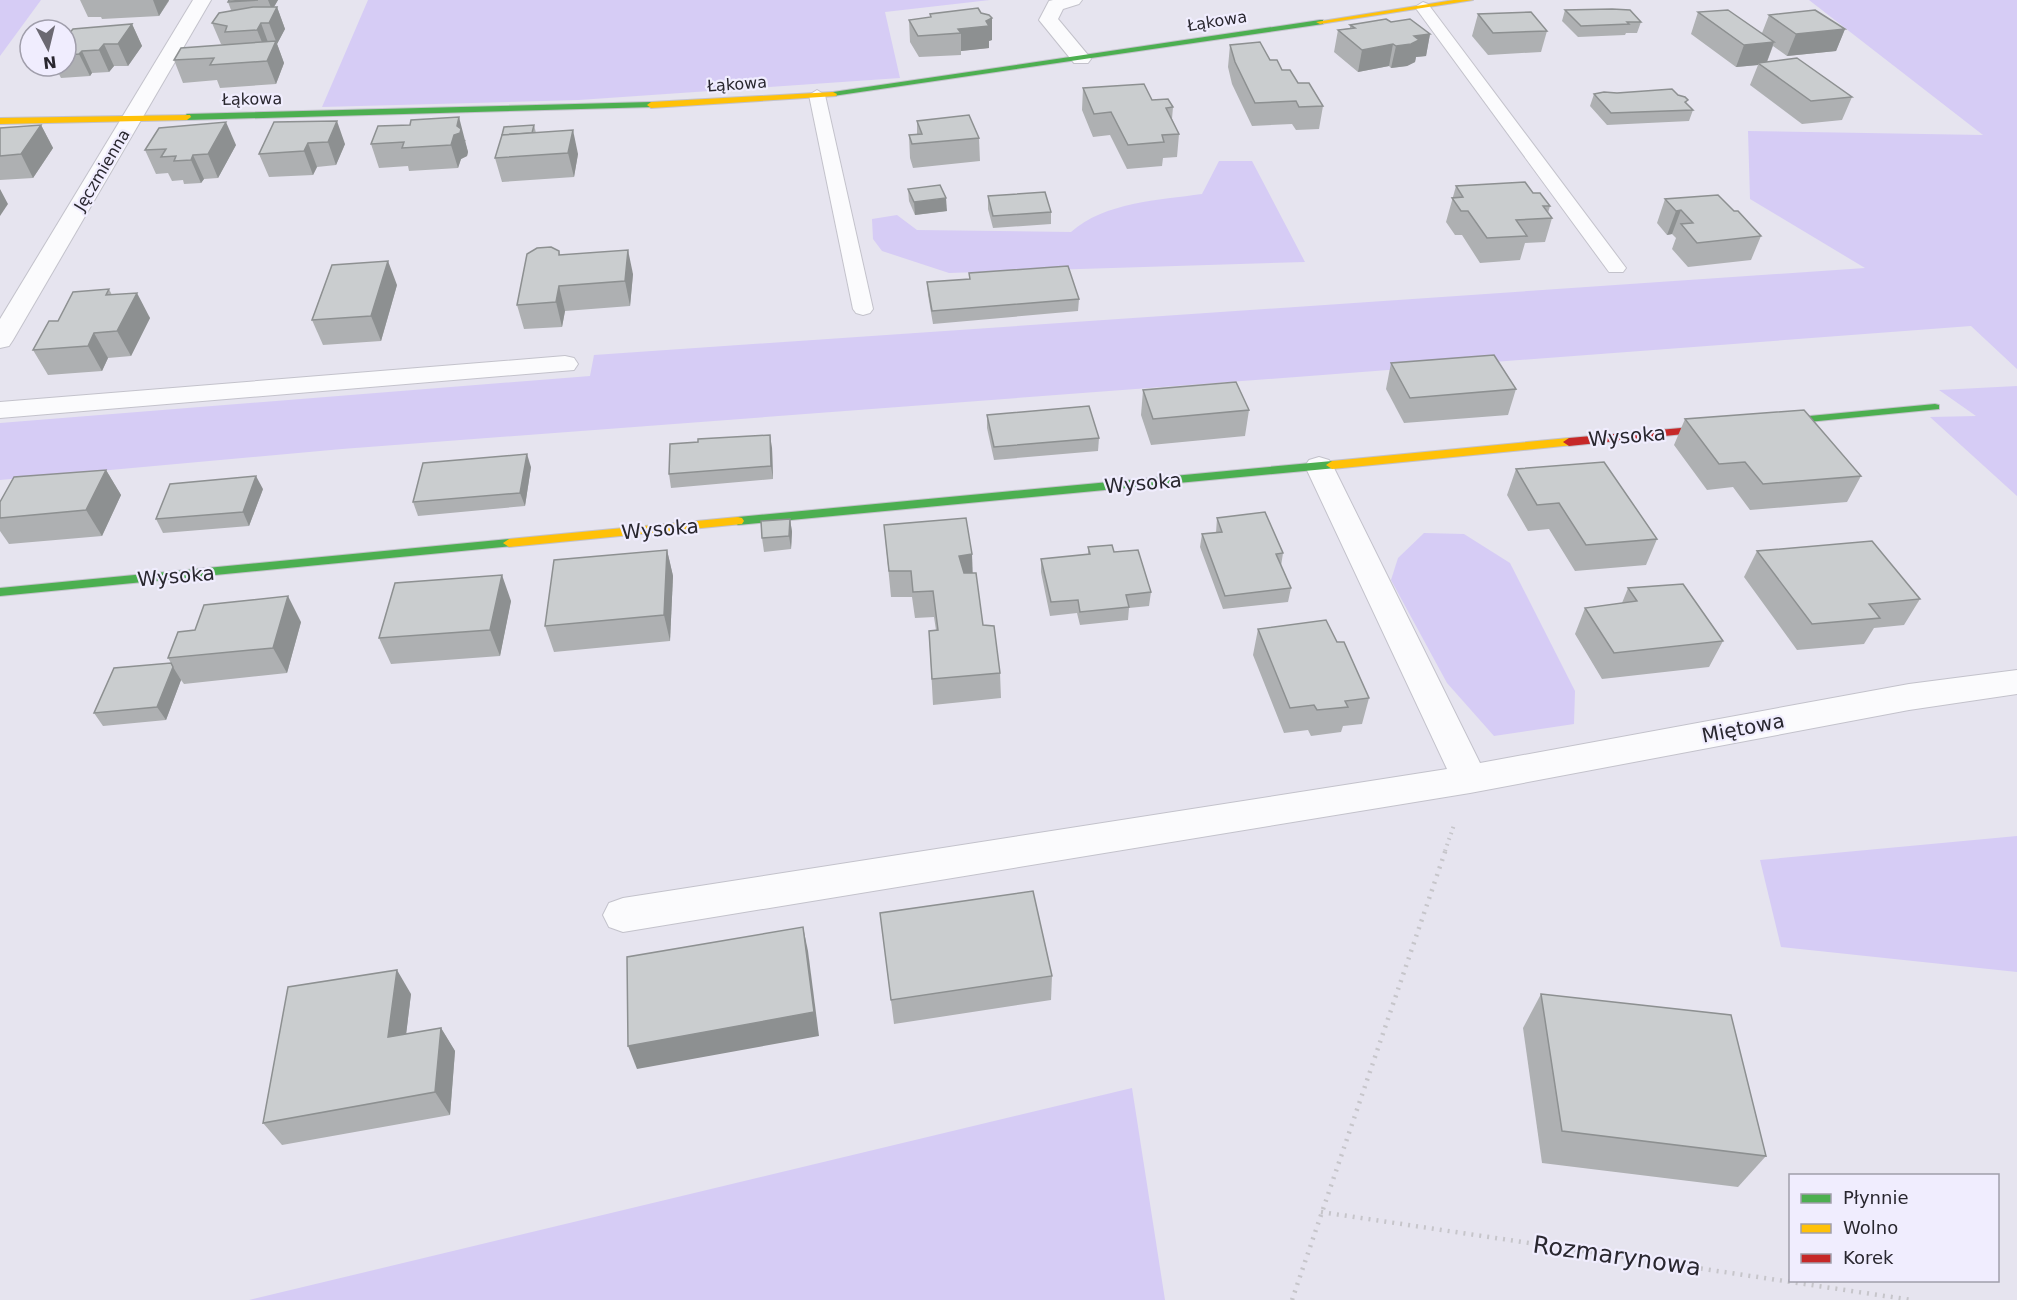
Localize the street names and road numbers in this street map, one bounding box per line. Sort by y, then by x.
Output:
street label: Łąkowa [1185,7,1248,35]
street label: Łąkowa [705,72,768,96]
street label: Łąkowa [221,89,282,109]
street label: Jęczmienna [70,126,134,215]
street label: Wysoka [1587,421,1667,451]
street label: Wysoka [1103,468,1183,498]
street label: Wysoka [620,514,700,544]
street label: Wysoka [136,561,216,591]
street label: Miętowa [1700,708,1786,748]
street label: Rozmarynowa [1531,1230,1703,1282]

